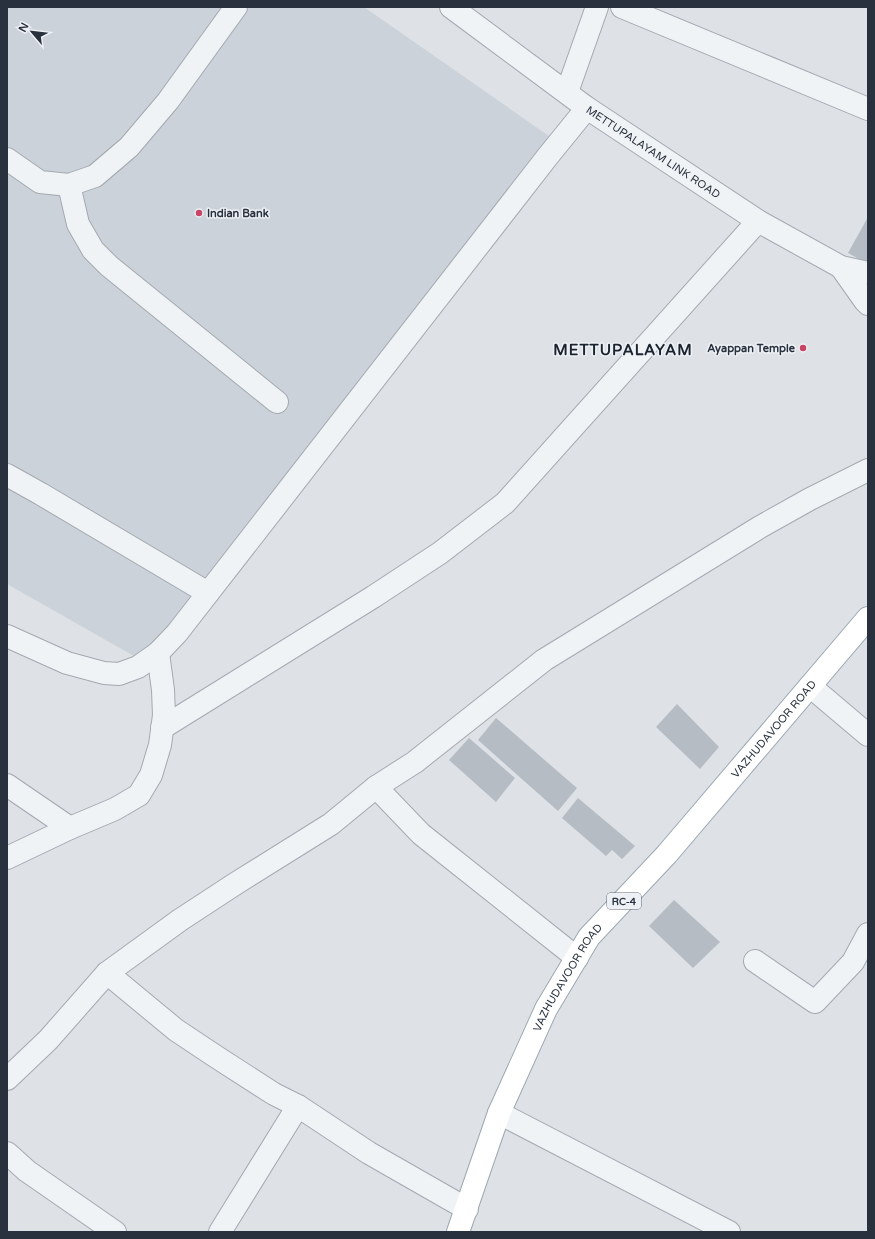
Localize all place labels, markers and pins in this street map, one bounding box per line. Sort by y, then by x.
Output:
place label: Indian Bank [207,207,269,220]
marker: Indian Bank [194,208,204,218]
place label: Ayappan Temple [707,342,796,356]
marker: Ayappan Temple [798,343,808,353]

